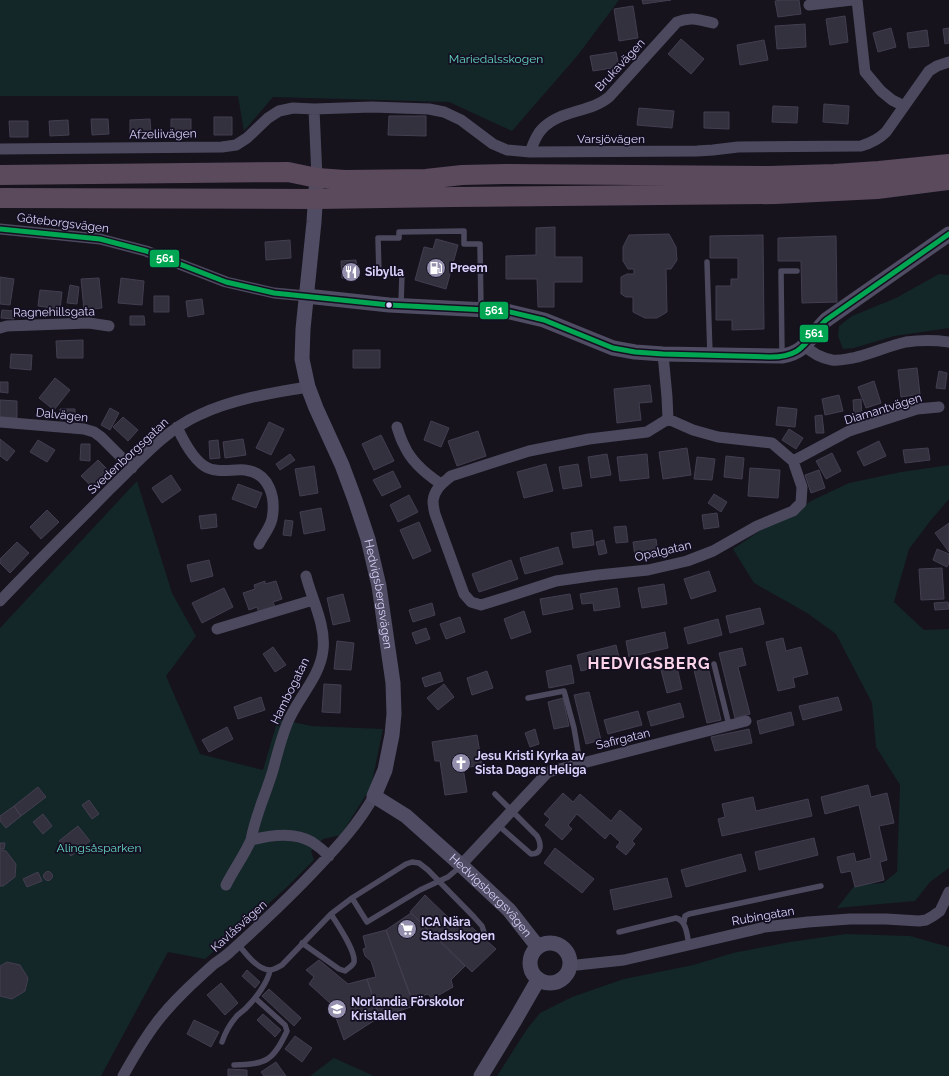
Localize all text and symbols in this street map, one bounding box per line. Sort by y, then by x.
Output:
street label: Brukavägen [592,36,648,94]
park label: Mariedalsskogen [449,52,543,66]
street label: Afzeliivägen [129,126,197,142]
street label: Varsjövägen [577,132,645,146]
street label: Göteborgsvägen [16,210,110,236]
line badge: 561 [149,249,180,268]
text: 561 [156,252,175,265]
fuel station icon: Preem [425,257,447,279]
restaurant icon: Sibylla [340,261,362,283]
place label: Preem [450,261,488,275]
place label: Sibylla [365,265,404,279]
unlabelled marker [384,300,394,310]
line badge: 561 [479,301,509,320]
street label: Ragnehillsgata [13,304,95,320]
text: 561 [485,304,504,317]
line badge: 561 [799,324,829,343]
text: 561 [805,327,824,340]
street label: Diamantvägen [842,391,924,427]
street label: Dalvägen [35,405,89,425]
street label: Svedenborgsgatan [85,415,171,497]
street label: Hedvigsbergsvägen [361,538,395,650]
street label: Opalgatan [633,538,693,564]
district label: HEDVIGSBERG [587,654,711,673]
street label: Hambogatan [268,655,312,727]
street label: Safirgatan [594,726,652,752]
place label: Jesu Kristi Kyrka av Sista Dagars Heliga [475,749,587,777]
church icon: Jesu Kristi Kyrka av Sista Dagars Heliga [450,752,472,774]
park label: Alingsåsparken [57,841,141,855]
street label: Hedvigsbergsvägen [446,851,534,940]
street label: Kavlåsvägen [208,897,270,955]
street label: Rubingatan [731,904,795,928]
place label: ICA Nära Stadsskogen [421,915,495,943]
supermarket icon: ICA Nära Stadsskogen [396,918,418,940]
place label: Norlandia Förskolor Kristallen [351,995,465,1023]
school or university icon: Norlandia Förskolor Kristallen [326,998,348,1020]

